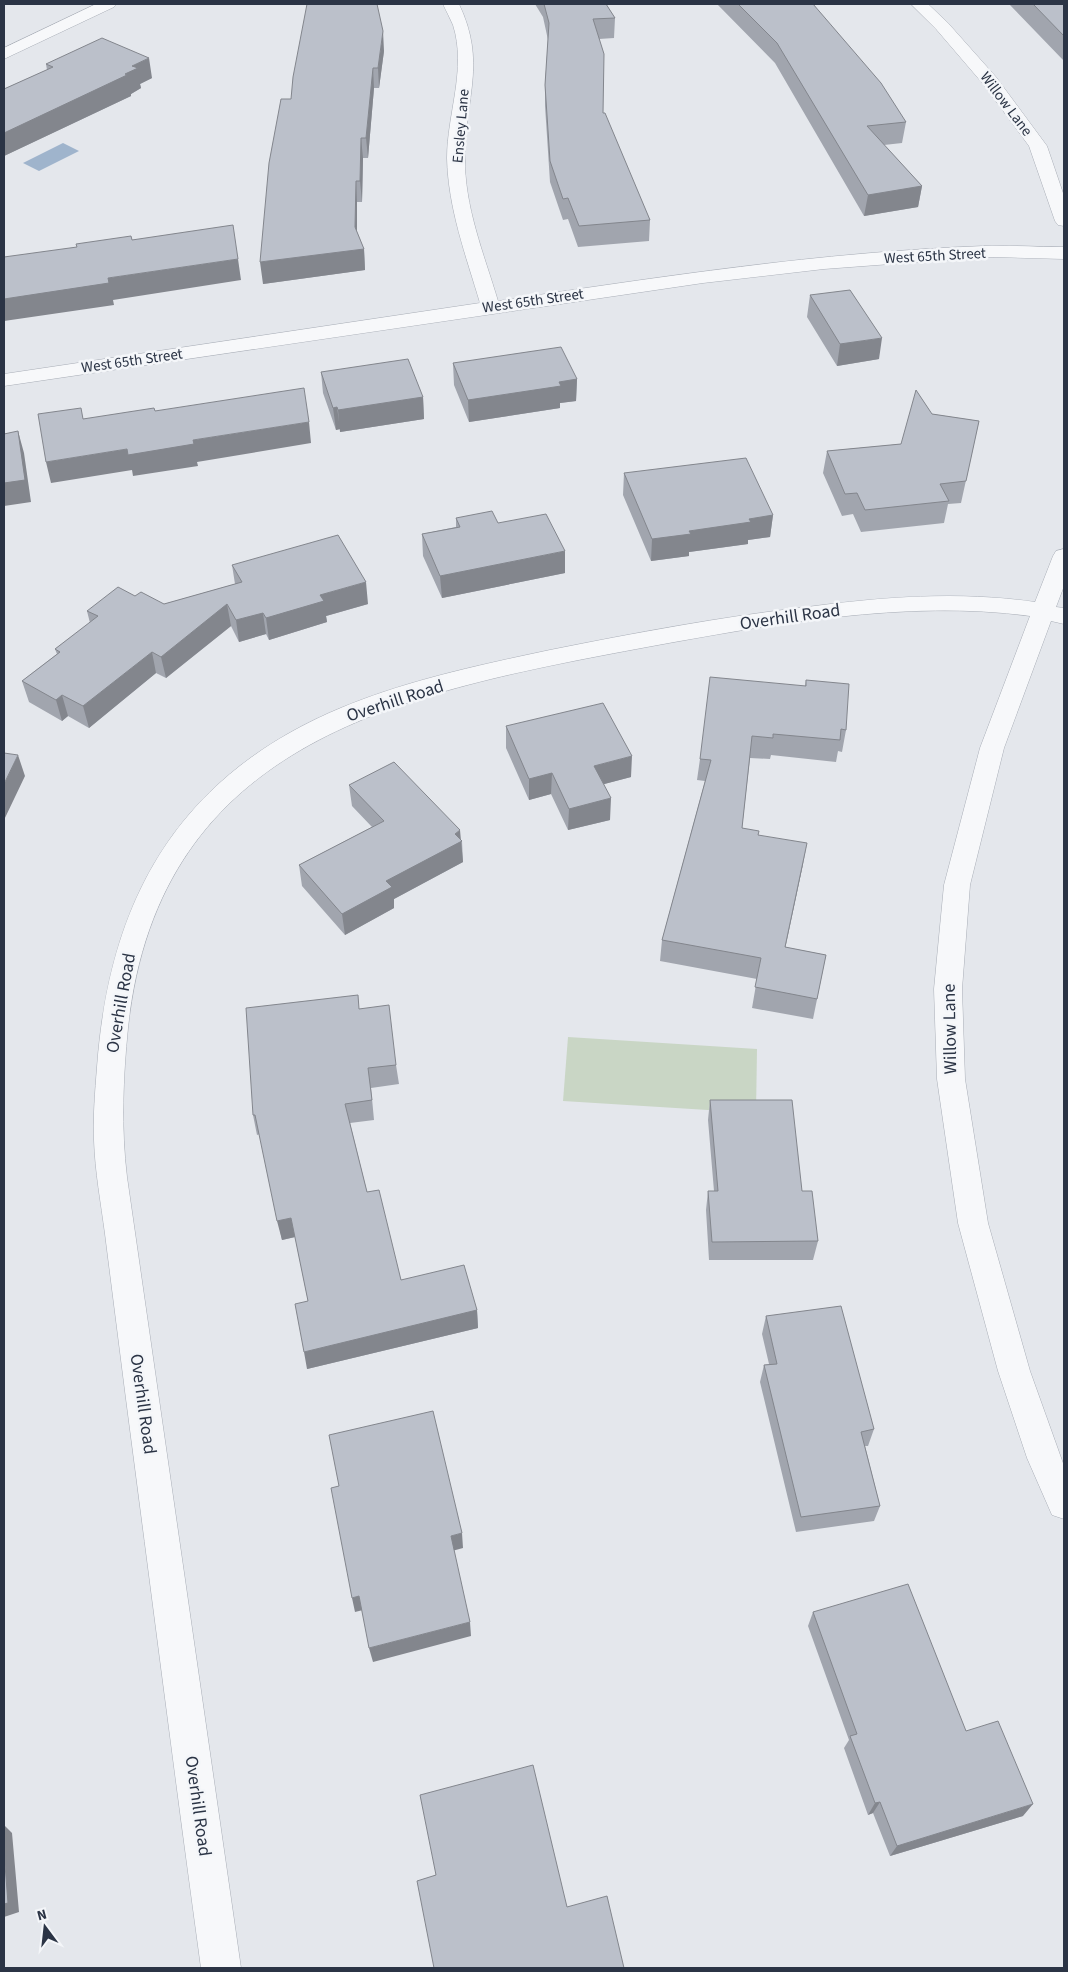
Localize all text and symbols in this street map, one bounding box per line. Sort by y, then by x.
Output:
street label: Willow Lane [975,68,1037,140]
street label: Ensley Lane [447,88,475,164]
street label: West 65th Street [884,243,986,269]
street label: West 65th Street [481,284,585,318]
street label: West 65th Street [80,344,184,378]
street label: Overhill Road [738,598,842,636]
street label: Overhill Road [343,673,447,729]
street label: Overhill Road [100,951,142,1055]
street label: Willow Lane [937,983,963,1075]
street label: Overhill Road [124,1352,162,1456]
street label: Overhill Road [179,1754,217,1858]
north arrow [20,1902,70,1952]
text: N [35,1905,49,1926]

